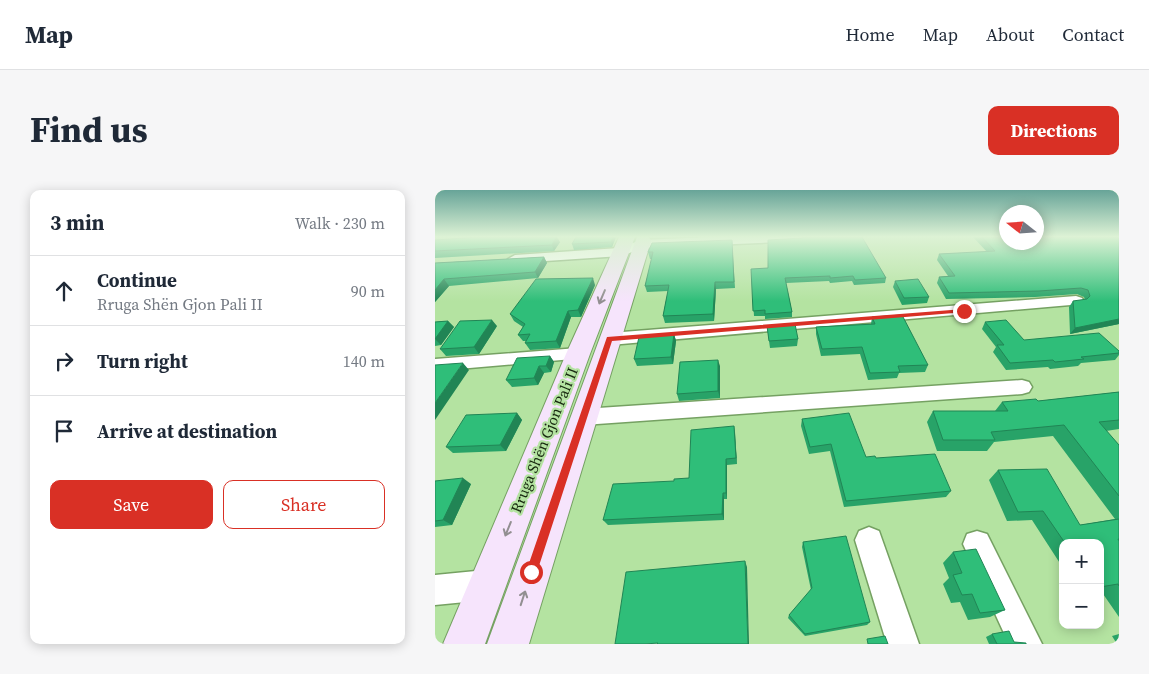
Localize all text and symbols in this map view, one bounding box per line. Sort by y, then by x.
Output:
text: Map [25,18,73,51]
text: Home [846,22,895,47]
text: Map [923,22,958,47]
text: About [986,22,1034,47]
text: Contact [1062,22,1124,47]
text: Find us [30,106,148,154]
button: Directions [988,106,1119,155]
north arrow [999,205,1044,250]
text: 3 min [50,208,105,237]
text: Walk · 230 m [295,212,385,234]
text: Continue [97,267,177,293]
icon: ahead [50,277,78,305]
text: 90 m [351,280,385,302]
one-way arrow [597,289,607,304]
text: Rruga Shën Gjon Pali II [97,293,263,315]
route end [953,300,976,323]
icon: right [50,347,78,375]
text: Turn right [97,348,188,374]
text: 140 m [343,350,385,372]
street label: Rruga Shën Gjon Pali II [505,364,583,516]
icon: arrive [50,417,78,445]
text: Arrive at destination [97,418,277,444]
button: Save [50,480,213,529]
button: Share [223,480,385,529]
one-way arrow [503,521,513,536]
map controls [1059,539,1104,629]
button: + [1059,539,1104,584]
route start [520,561,543,584]
button: − [1059,584,1104,629]
one-way arrow [519,590,528,606]

